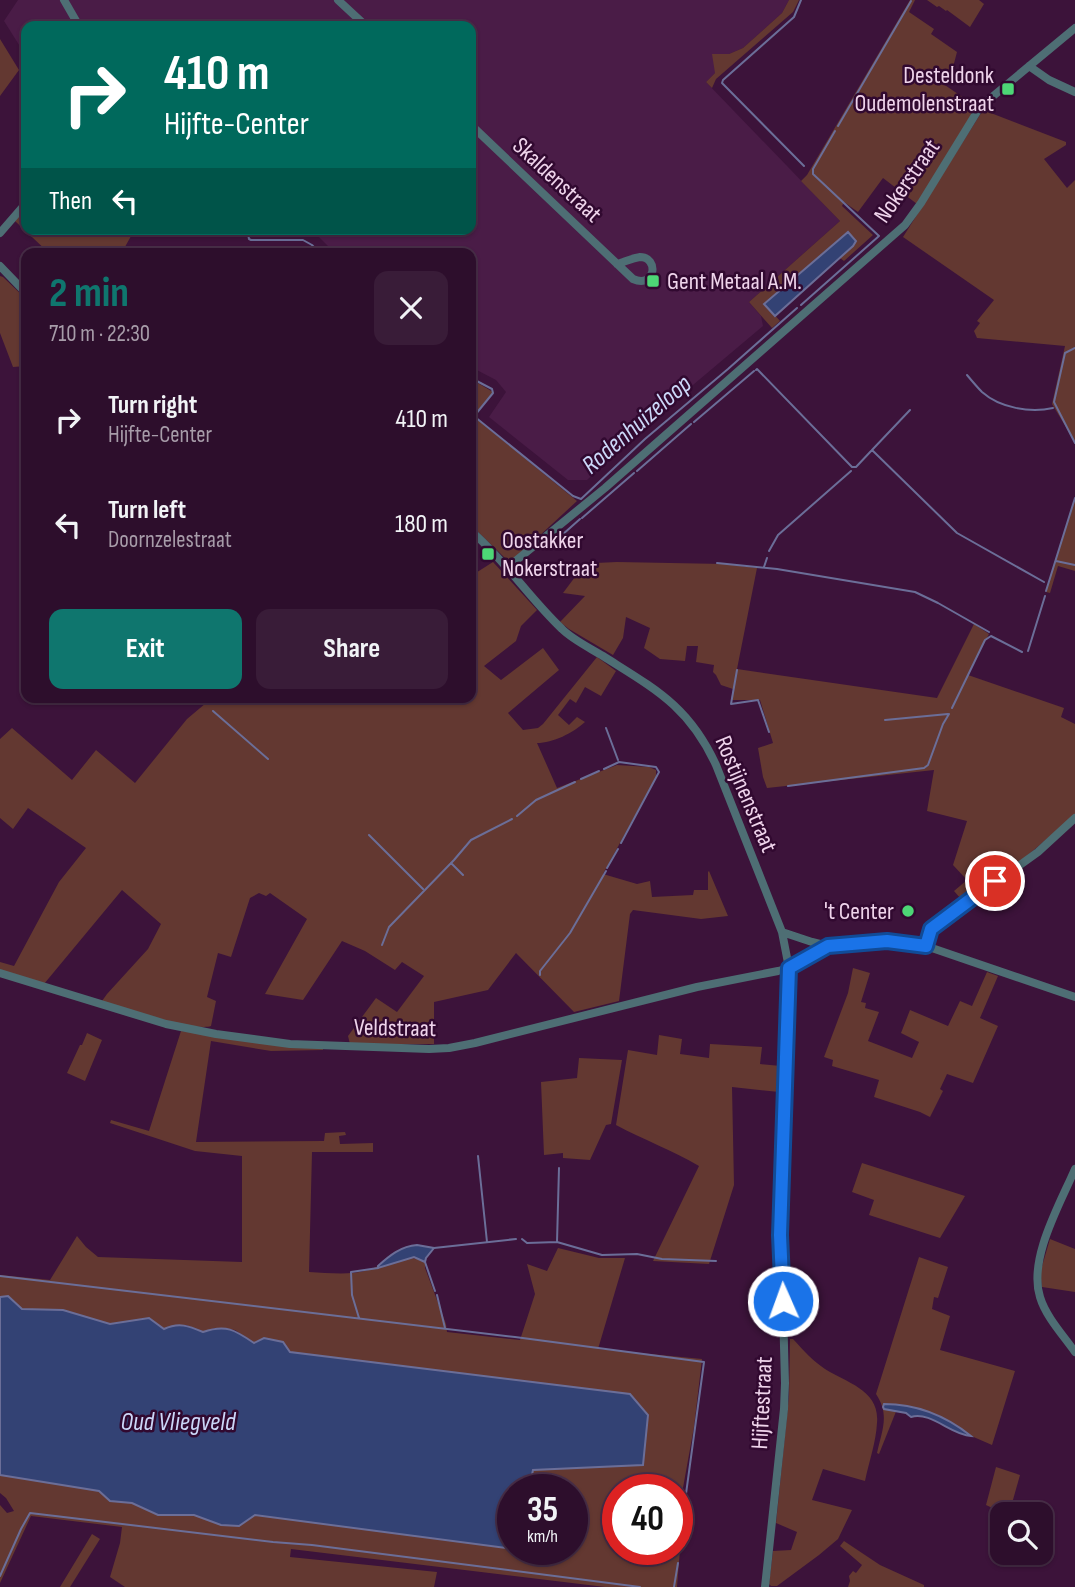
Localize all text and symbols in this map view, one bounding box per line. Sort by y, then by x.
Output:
text: 410 m [164,45,270,104]
icon: right [49,49,140,140]
place label: Desteldonk Oudemolenstraat [854,61,994,118]
marker: Desteldonk Oudemolenstraat [1000,81,1016,97]
text: Hijfte-Center [164,105,309,144]
street label: Skaldenstraat [506,131,608,229]
street label: Nokerstraat [868,134,946,228]
icon: left [106,182,144,220]
text: Then [49,186,92,217]
place label: Gent Metaal A.M. [667,267,802,296]
text: 2 min [49,268,129,319]
button: close [374,271,448,345]
marker: Gent Metaal A.M. [645,273,661,289]
text: 710 m · 22:30 [49,320,150,348]
water label: Rodenhuizeloop [576,369,699,481]
text: Turn right [108,390,197,421]
icon: right [49,401,87,439]
text: 410 m [396,404,448,435]
text: Hijfte-Center [108,421,212,449]
text: Turn left [108,495,186,526]
icon: left [49,506,87,544]
text: 180 m [395,509,448,540]
text: Doornzelestraat [108,526,232,554]
place label: Oostakker Nokerstraat [502,526,597,583]
marker: Oostakker Nokerstraat [480,546,496,562]
button: Exit [49,609,242,689]
button: Share [256,609,448,689]
street label: Rostijnenstraat [708,731,784,857]
pin [965,851,1025,911]
icon: arrive [976,862,1014,900]
place label: 't Center [824,897,894,926]
marker: 't Center [900,903,916,919]
street label: Veldstraat [354,1013,436,1043]
position arrow [746,1264,820,1338]
street label: Hijftestraat [745,1356,779,1450]
water label: Oud Vliegveld [120,1407,237,1438]
speed limit sign: 40 [602,1474,693,1565]
text: 35 [527,1489,558,1532]
map controls [990,1502,1053,1565]
button: search [990,1502,1053,1565]
text: km/h [527,1526,558,1547]

